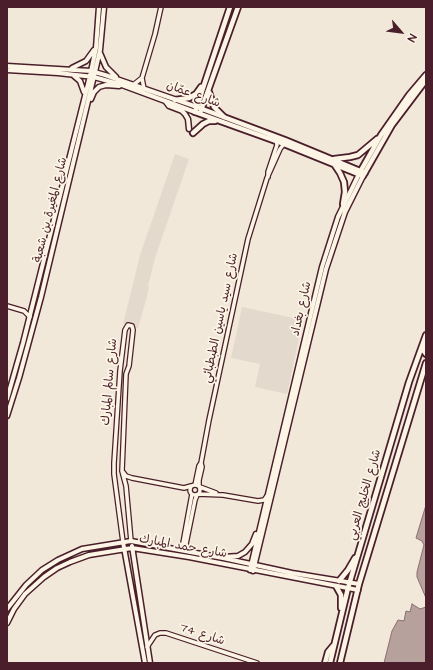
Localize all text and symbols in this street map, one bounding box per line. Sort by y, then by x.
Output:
north arrow [381,12,421,52]
text: N [404,31,420,44]
street label: شارع عمّان [164,79,222,111]
street label: شارع المغيرة بن شعبة [31,156,71,264]
street label: شارع سيد ياسين الطبطبائي [200,252,242,384]
street label: شارع بغداد [289,280,315,338]
street label: شارع سالم المبارك [99,338,121,426]
street label: شارع الخليج العربي [345,448,385,542]
street label: شارع حمد المبارك [138,532,228,562]
street label: شارع 74 [178,621,226,649]

